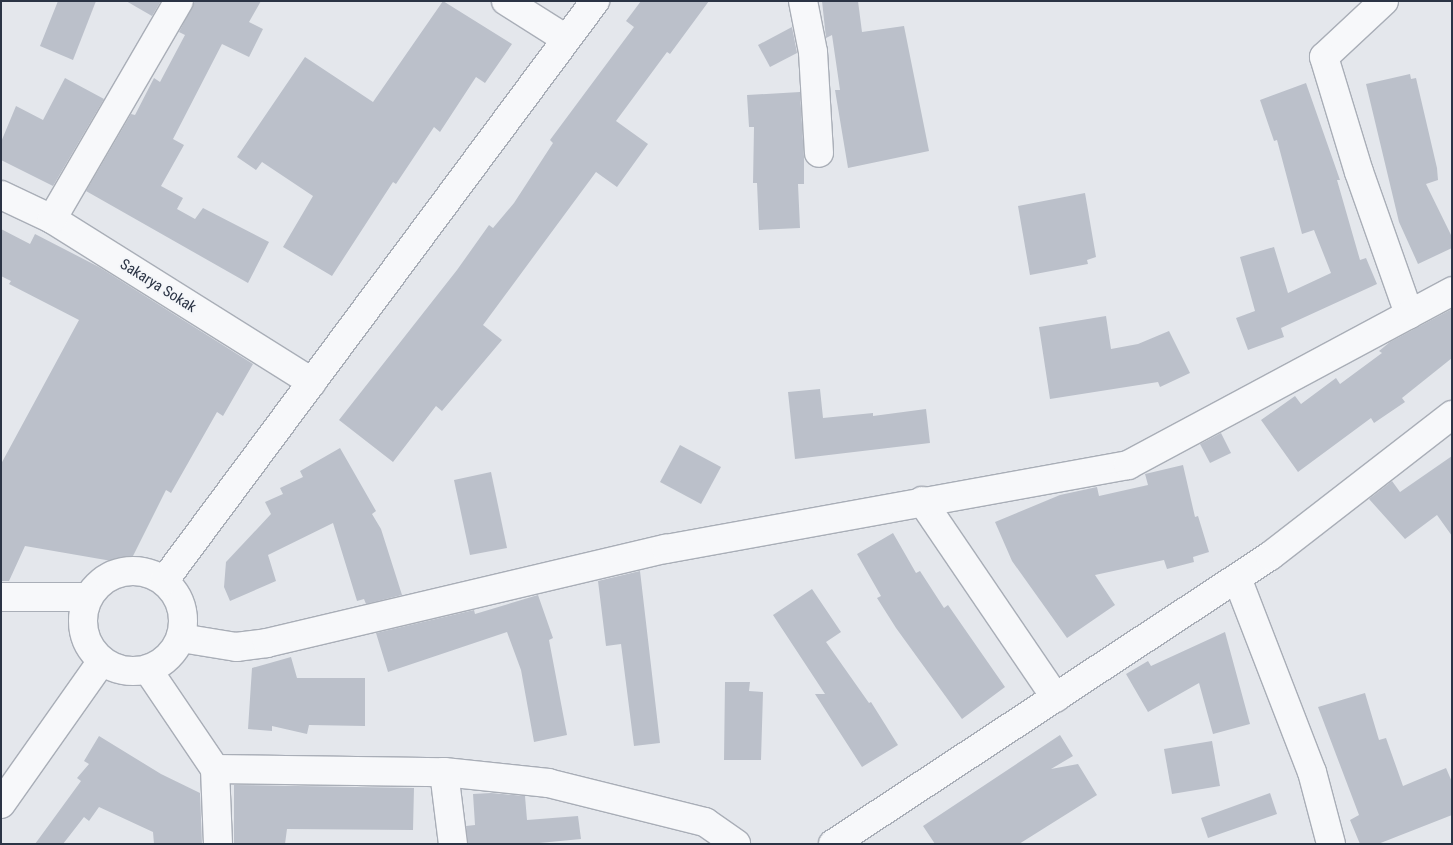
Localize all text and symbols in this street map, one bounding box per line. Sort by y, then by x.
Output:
street label: Sakarya Sokak [117,255,199,317]

